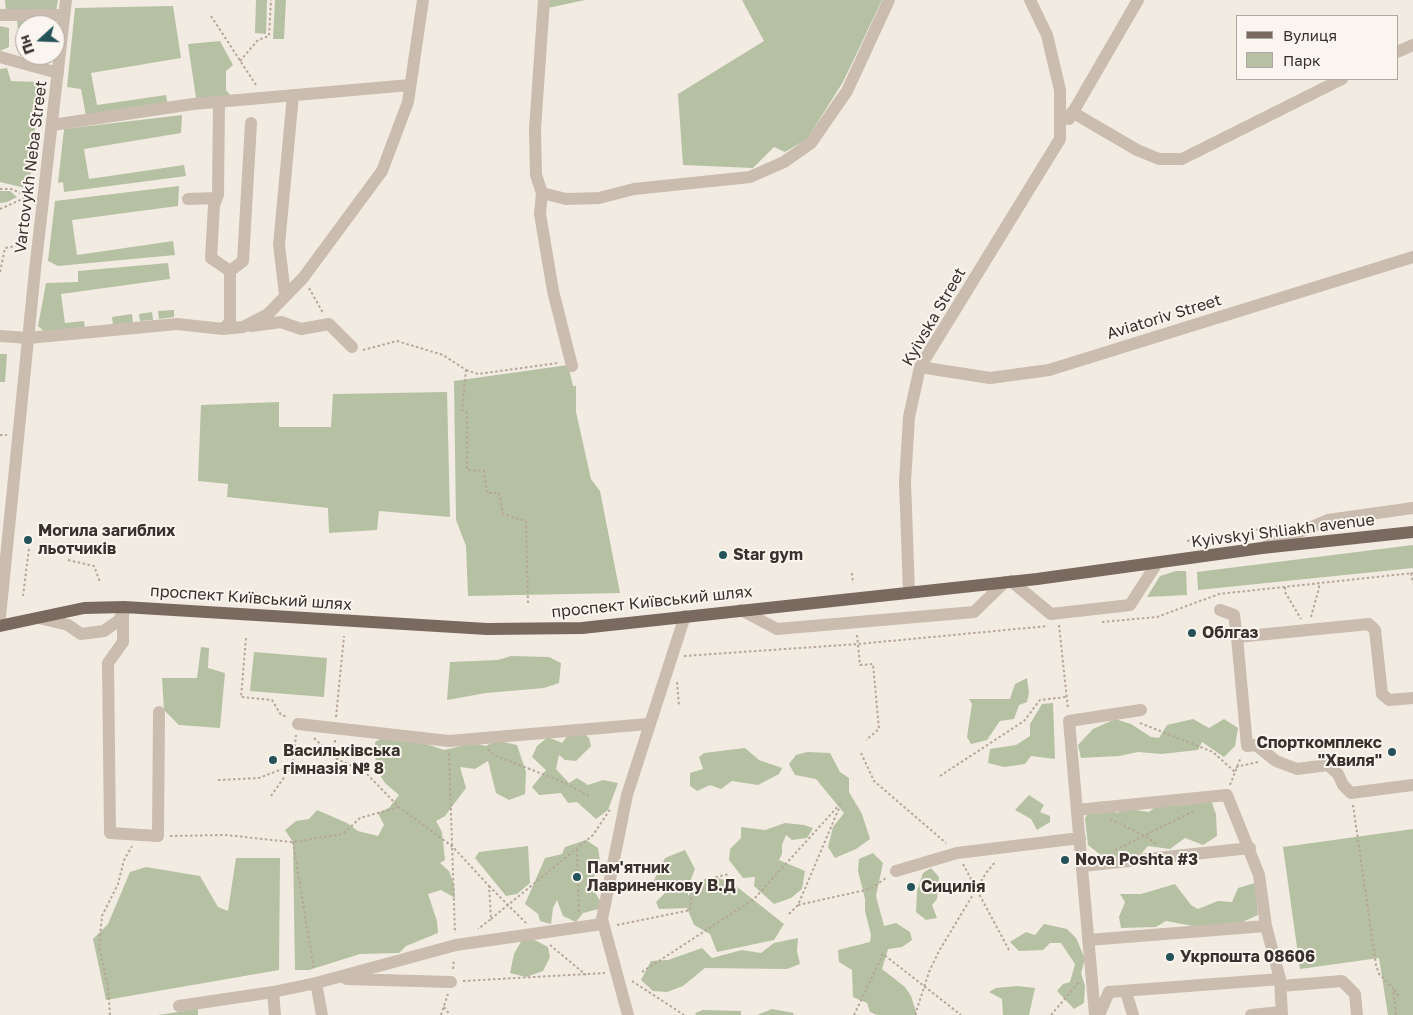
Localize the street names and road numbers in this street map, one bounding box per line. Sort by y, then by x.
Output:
street label: Vartovykh Neba Street [11,79,51,255]
street label: Kyivska Street [898,264,970,370]
street label: Aviatoriv Street [1104,290,1224,344]
street label: Kyivskyi Shliakh avenue [1190,510,1376,552]
street label: проспект Київський шлях [150,581,352,615]
street label: проспект Київський шлях [551,582,753,622]

